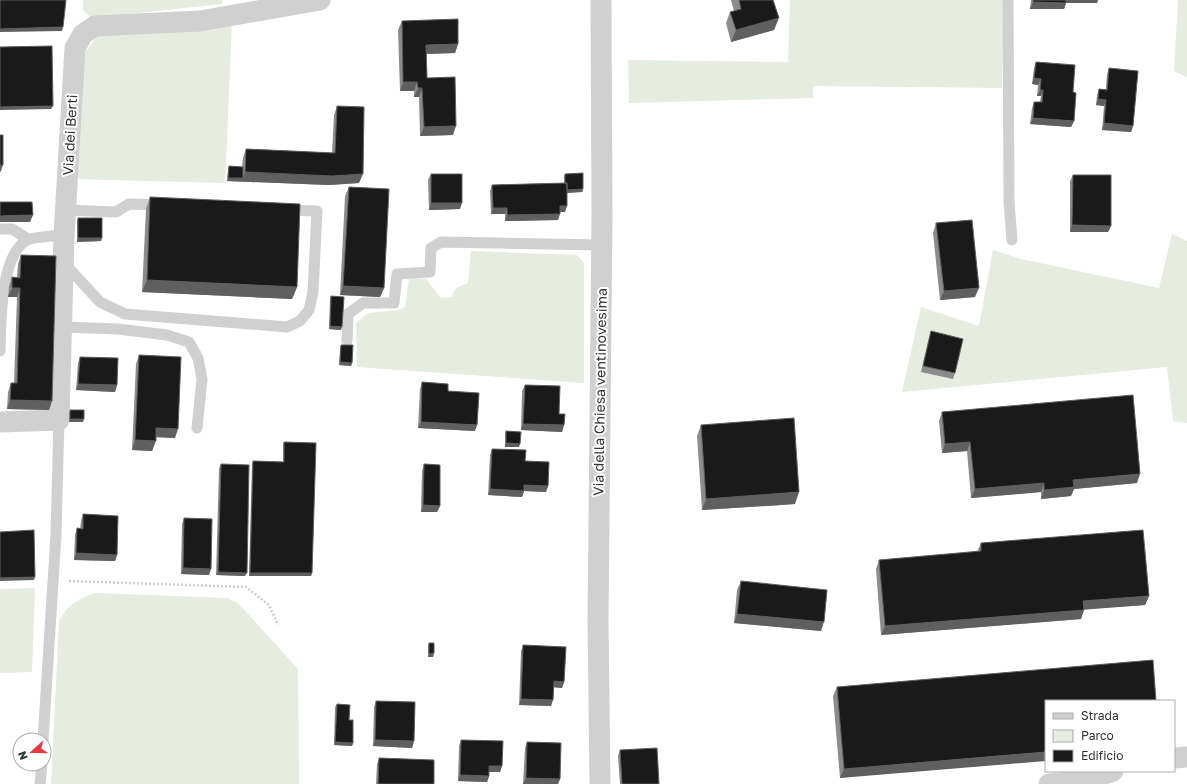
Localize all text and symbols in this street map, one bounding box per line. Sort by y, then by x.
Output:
street label: Via dei Berti [59,94,80,176]
street label: Via della Chiesa ventinovesima [589,288,610,496]
legend [1045,700,1175,772]
text: Strada [1081,708,1119,723]
text: Parco [1081,728,1114,743]
north arrow [12,732,52,772]
text: Edificio [1081,748,1123,763]
text: N [15,750,30,762]

